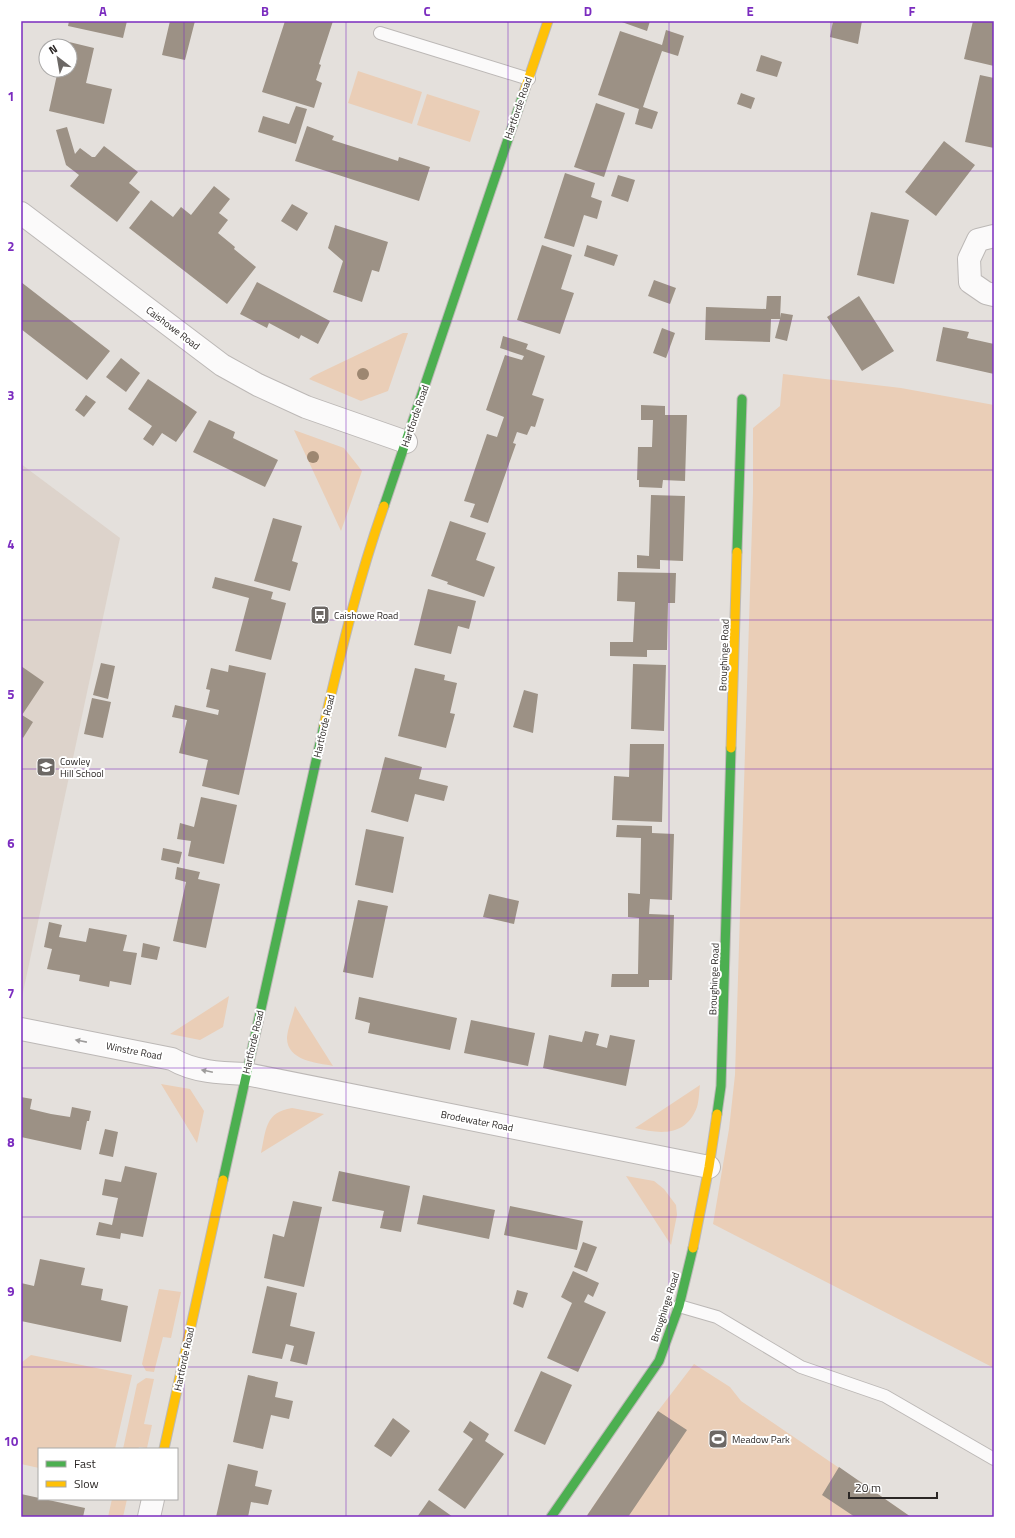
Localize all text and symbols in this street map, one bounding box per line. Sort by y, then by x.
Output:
text: A [99,1,107,21]
text: B [261,1,269,21]
text: C [423,1,431,21]
text: D [584,1,592,21]
text: E [746,1,754,21]
text: F [909,1,916,21]
north arrow [38,38,78,78]
text: N [45,41,60,58]
street label: Hartforde Road [500,75,536,141]
text: 1 [7,86,15,106]
text: 2 [7,236,15,256]
street label: Caishowe Road [143,303,203,353]
street label: Hartforde Road [397,383,433,449]
text: 3 [7,385,15,405]
text: 4 [7,534,15,554]
bus stop icon: Caishowe Road [309,604,331,626]
place label: Caishowe Road [334,608,398,623]
street label: Broughinge Road [715,619,733,691]
text: 5 [7,684,15,704]
street label: Hartforde Road [309,693,339,759]
place label: Cowley Hill School [60,754,104,781]
school or university icon: Cowley Hill School [35,756,57,778]
text: 6 [7,833,15,853]
street label: Broughinge Road [705,943,723,1015]
text: 7 [7,983,15,1003]
street label: Hartforde Road [238,1009,268,1075]
one-way arrow [75,1038,88,1044]
street label: Winstre Road [105,1038,163,1064]
one-way arrow [201,1068,213,1074]
street label: Brodewater Road [439,1107,515,1135]
text: 8 [7,1132,15,1152]
street label: Broughinge Road [647,1270,683,1344]
text: 9 [7,1281,15,1301]
street label: Hartforde Road [170,1326,198,1392]
sports icon: Meadow Park [707,1428,729,1450]
text: 10 [4,1431,18,1451]
place label: Meadow Park [732,1432,790,1447]
legend [38,1448,178,1500]
text: Fast [74,1454,97,1473]
text: Slow [74,1474,99,1493]
scale bar [849,1474,937,1500]
text: 20 m [855,1478,881,1497]

